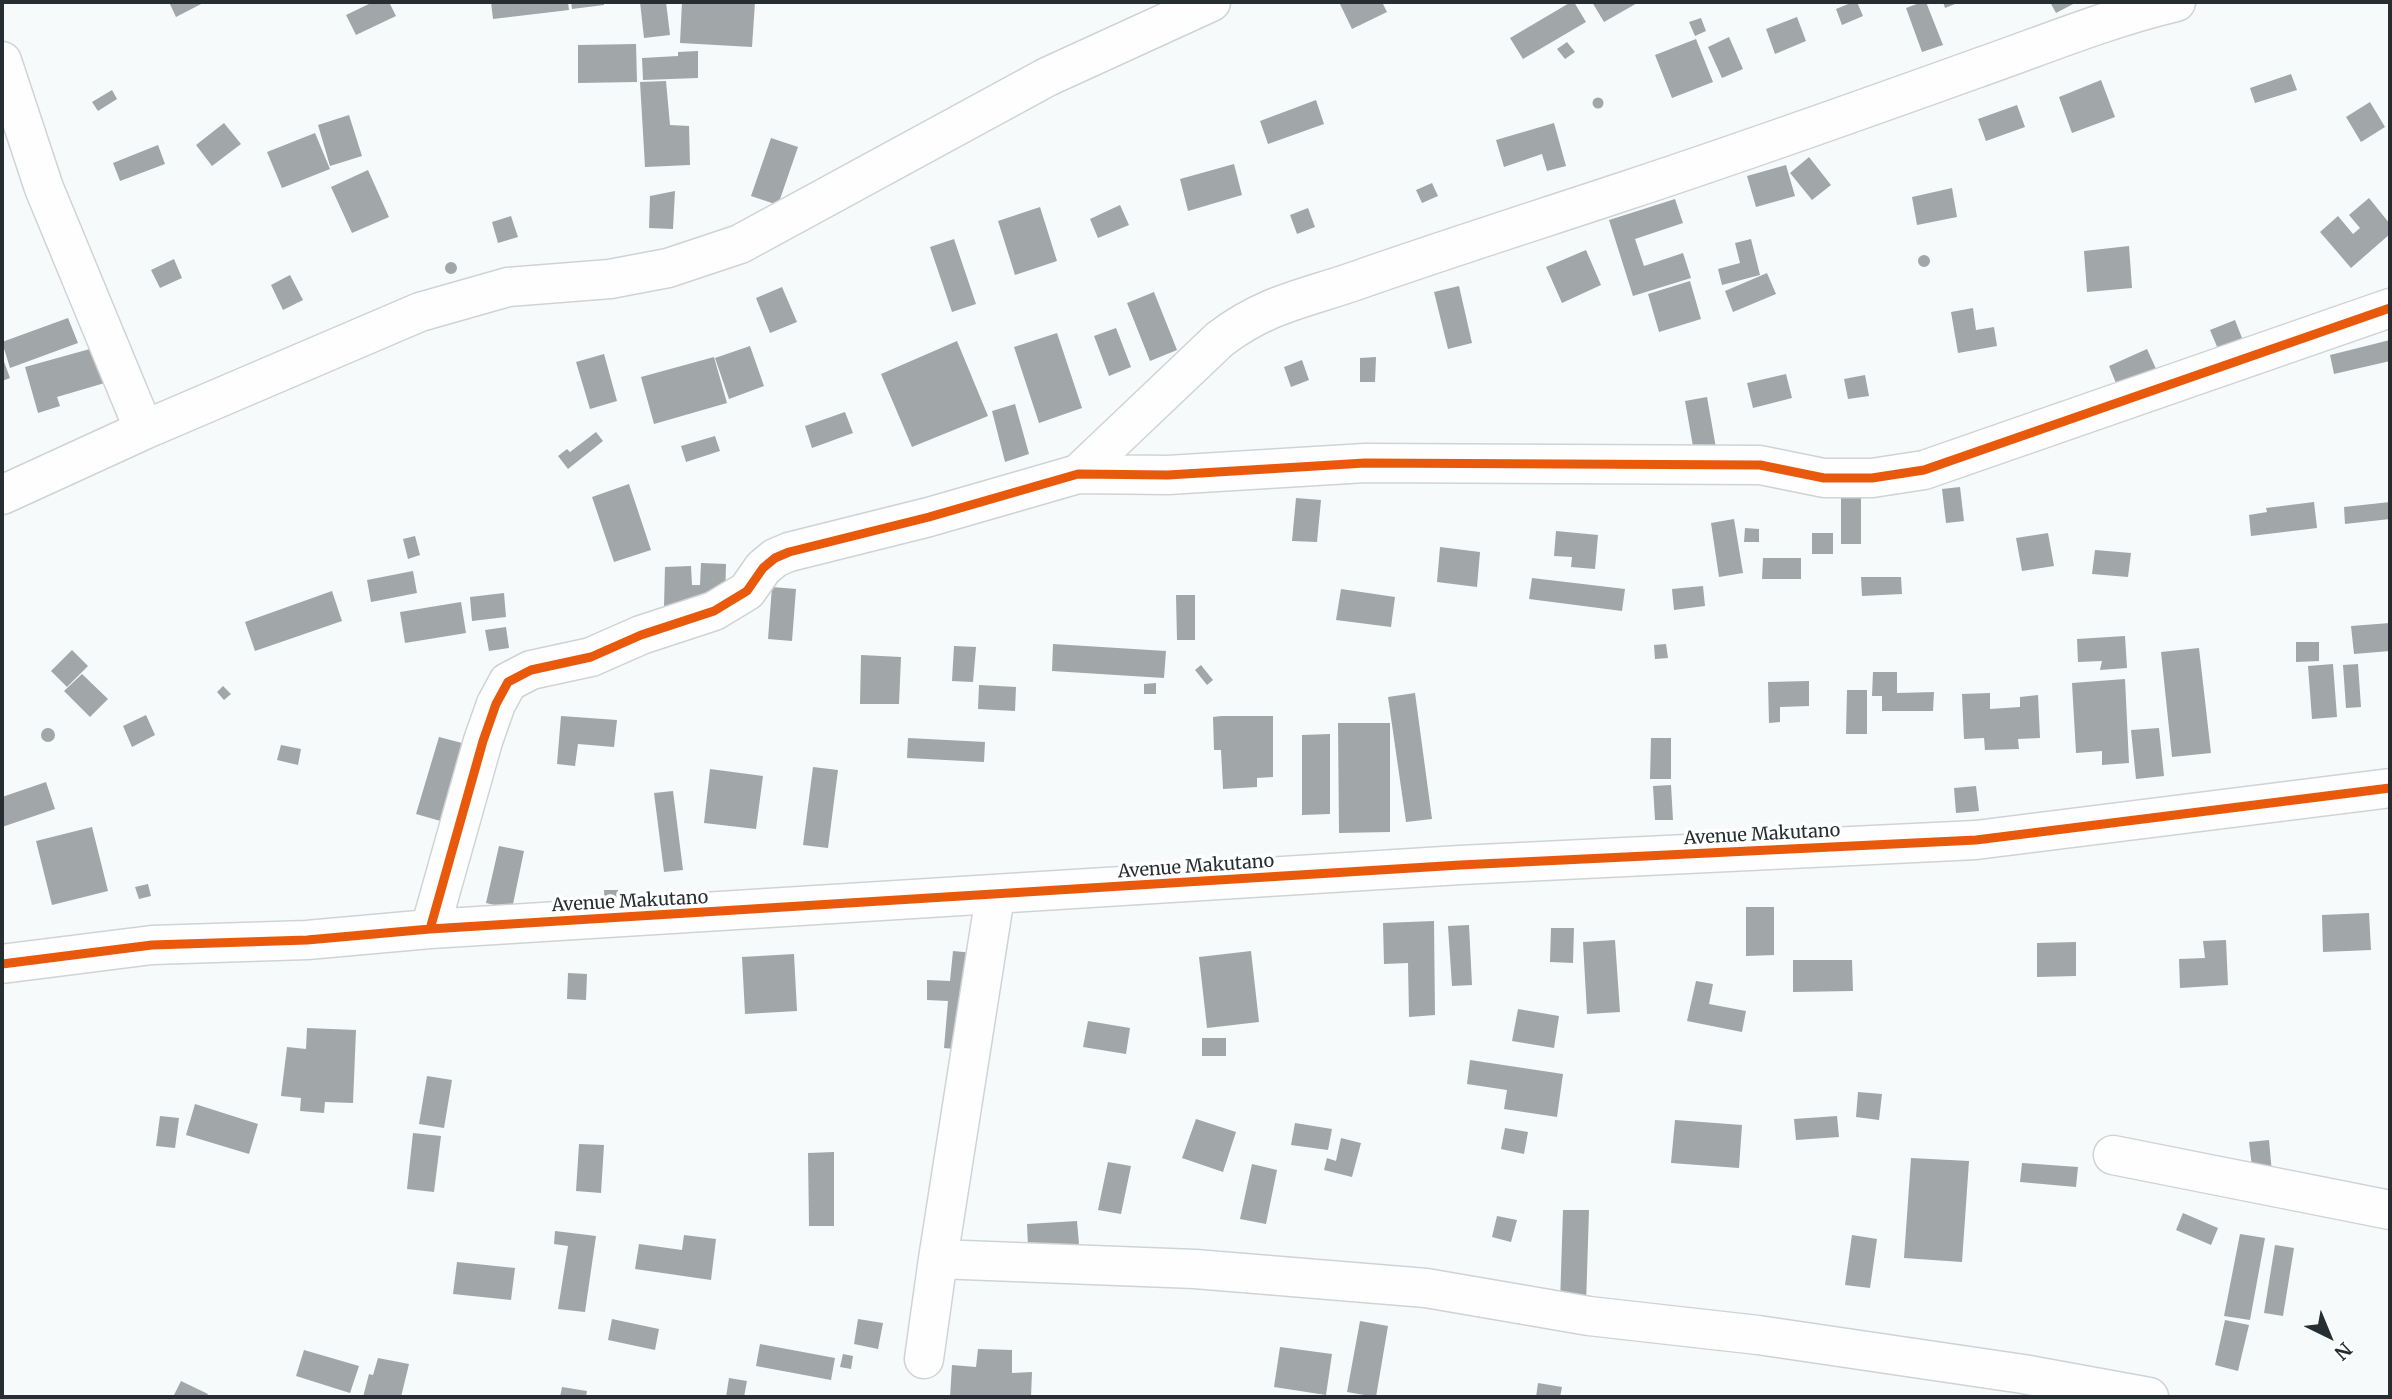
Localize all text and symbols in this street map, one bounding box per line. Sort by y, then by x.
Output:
street label: Avenue Makutano [1683,820,1841,850]
street label: Avenue Makutano [1117,851,1275,883]
street label: Avenue Makutano [551,887,709,917]
north arrow [2294,1301,2364,1371]
text: N [2330,1337,2357,1365]

